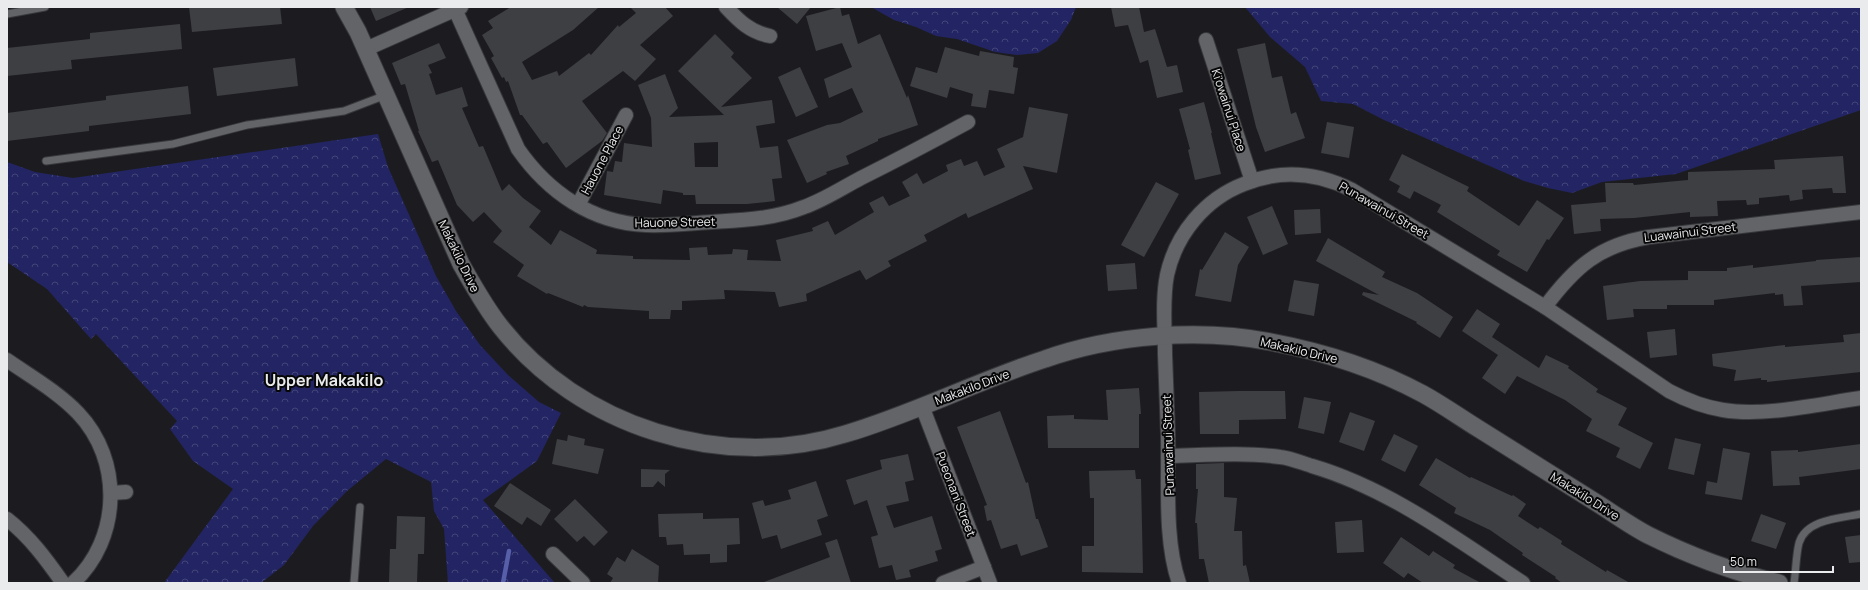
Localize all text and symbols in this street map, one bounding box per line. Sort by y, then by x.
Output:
street label: Ki'owainui Place [1208,66,1250,154]
street label: Hauone Place [577,123,627,197]
street label: Punawainui Street [1336,177,1432,243]
street label: Hauone Street [634,213,716,231]
street label: Makakilo Drive [434,217,484,295]
street label: Luawainui Street [1643,218,1737,246]
street label: Makakilo Drive [1259,333,1339,367]
street label: Makakilo Drive [932,365,1012,409]
district label: Upper Makakilo [265,369,383,391]
street label: Punawainui Street [1158,394,1178,496]
street label: Pueonani Street [932,449,980,539]
street label: Makakilo Drive [1547,468,1623,524]
scale bar [1724,548,1833,574]
text: 50 m [1730,553,1757,570]

